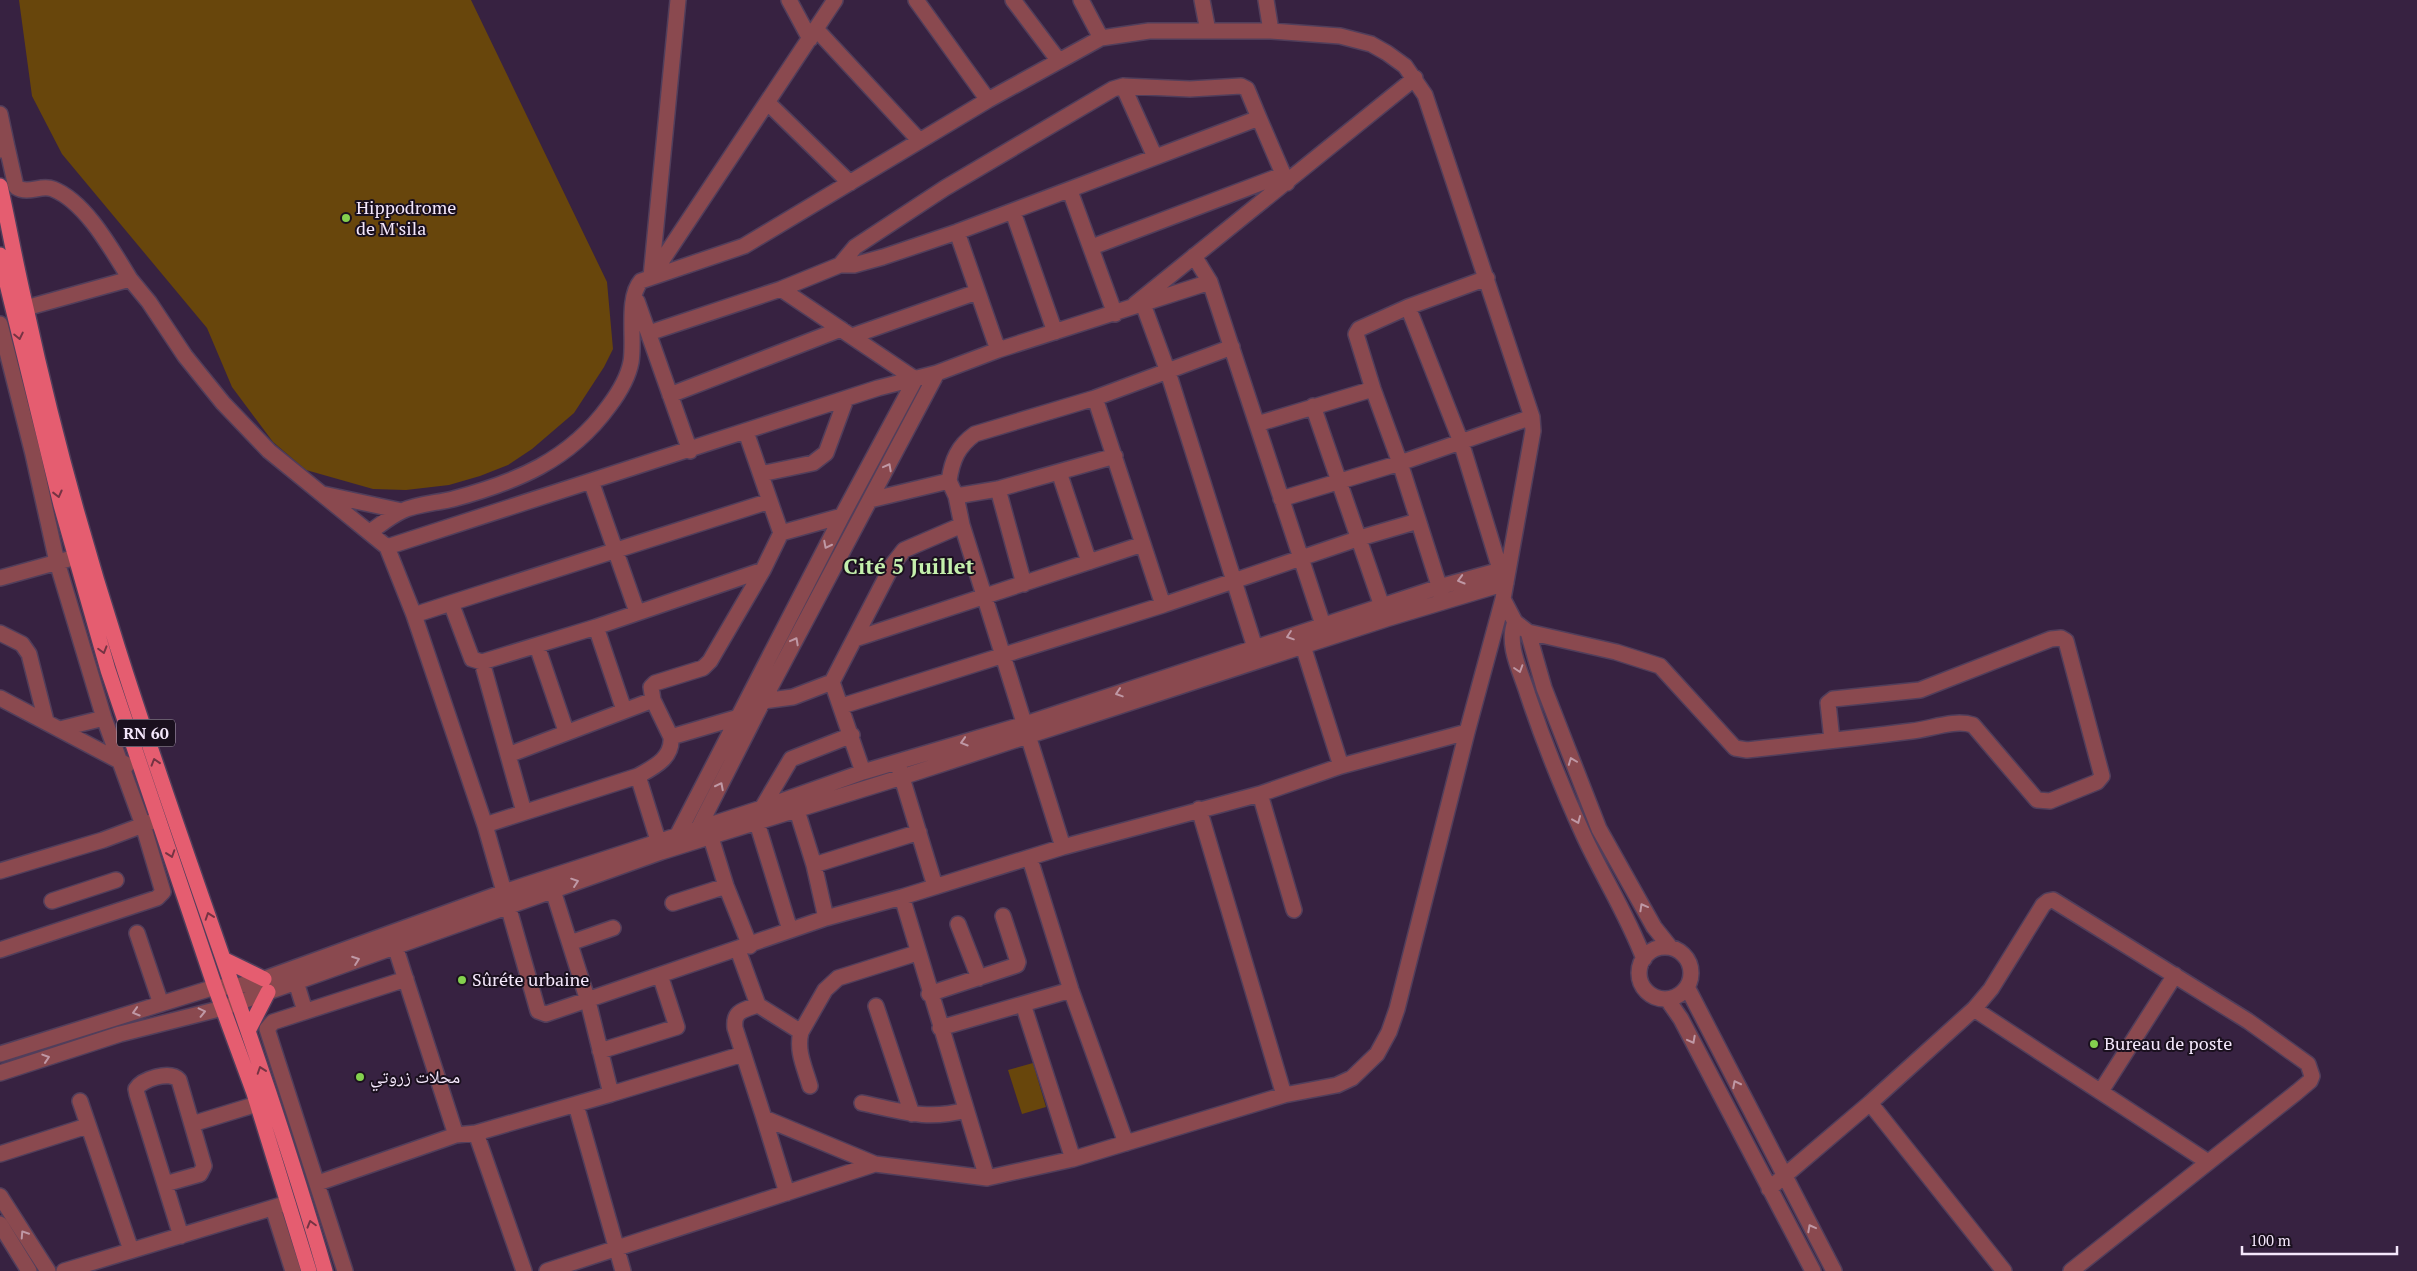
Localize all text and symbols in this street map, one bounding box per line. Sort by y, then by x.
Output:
place label: Hippodrome de M'sila [356,195,456,240]
marker: Hippodrome de M'sila [340,212,352,224]
one-way arrow [13,332,24,341]
one-way arrow [881,463,891,472]
one-way arrow [52,489,63,498]
one-way arrow [823,540,833,549]
district label: Cité 5 Juillet [844,551,975,580]
one-way arrow [1458,575,1466,585]
one-way arrow [1287,630,1295,640]
one-way arrow [789,638,799,647]
one-way arrow [97,646,107,654]
one-way arrow [1514,664,1524,672]
one-way arrow [1116,687,1124,697]
road number: RN 60 [117,720,175,746]
one-way arrow [961,736,969,746]
one-way arrow [1568,758,1578,766]
one-way arrow [151,759,161,767]
one-way arrow [714,782,724,791]
one-way arrow [1572,816,1582,824]
one-way arrow [165,849,175,858]
one-way arrow [570,877,579,887]
one-way arrow [1639,904,1649,913]
one-way arrow [205,912,215,920]
one-way arrow [351,956,360,966]
place label: Sûréte urbaine [472,967,589,991]
marker: Sûréte urbaine [456,974,468,986]
one-way arrow [133,1006,141,1016]
one-way arrow [198,1007,207,1018]
place label: Bureau de poste [2104,1031,2232,1055]
one-way arrow [1686,1035,1696,1044]
marker: Bureau de poste [2088,1038,2100,1050]
one-way arrow [42,1054,50,1064]
place label: محلات زروتي [370,1064,460,1092]
one-way arrow [257,1066,267,1074]
marker: محلات زروتي [354,1071,366,1083]
one-way arrow [1732,1080,1742,1089]
one-way arrow [307,1221,317,1229]
one-way arrow [1807,1224,1817,1233]
scale bar [2242,1224,2397,1256]
one-way arrow [21,1230,30,1239]
text: 100 m [2250,1230,2291,1250]

